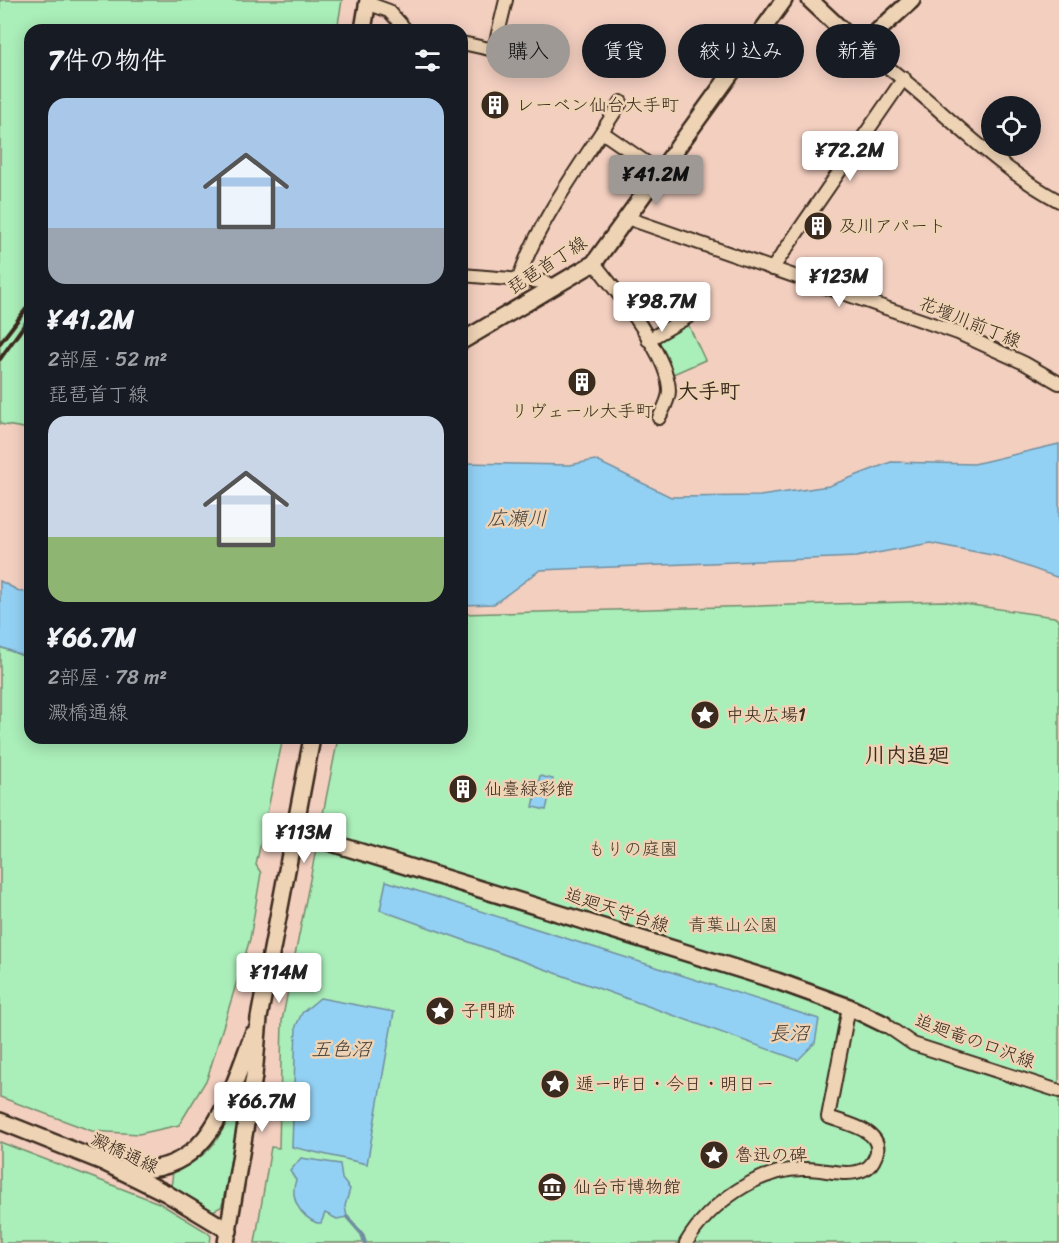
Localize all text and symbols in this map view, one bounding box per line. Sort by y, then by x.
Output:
chip: 購入 [486,24,570,78]
chip: 賃貸 [582,24,666,78]
chip: 絞り込み [678,24,804,78]
chip: 新着 [816,24,900,78]
text: 7件の物件 [48,37,167,83]
icon: filters [411,44,444,77]
building icon: レーベン仙台大手町 [479,89,511,121]
place label: レーベン仙台大手町 [516,89,679,121]
map controls [981,96,1041,156]
button: locate [981,96,1041,156]
pin: ¥72.2M [801,131,899,182]
text: ¥72.2M [816,133,884,168]
icon: home [192,137,300,245]
pin: ¥41.2M [607,155,705,206]
text: ¥41.2M [623,157,689,192]
building icon: 及川アパート [802,210,834,242]
place label: 及川アパート [839,210,946,242]
street label: 琵琶首丁線 [501,227,593,303]
pin: ¥123M [797,257,881,308]
text: ¥123M [810,259,868,294]
pin: ¥98.7M [613,282,711,333]
text: ¥98.7M [627,284,697,319]
street label: 花壇川前丁線 [914,287,1026,357]
text: ¥41.2M [48,296,134,342]
text: 2部屋 · 52 m² [48,342,167,377]
building icon: リヴェール大手町 [566,366,598,398]
district label: 大手町 [678,372,741,410]
text: 琵琶首丁線 [48,377,148,412]
place label: リヴェール大手町 [511,395,653,427]
icon: home [192,455,300,563]
water label: 広瀬川 [487,501,547,536]
text: ¥66.7M [48,614,136,660]
text: 2部屋 · 78 m² [48,660,167,695]
text: 澱橋通線 [48,695,128,730]
place icon: 中央広場1 [689,699,721,731]
place label: 中央広場1 [726,699,806,731]
district label: 川内追廻 [865,736,949,774]
building icon: 仙臺緑彩館 [447,773,479,805]
place label: 仙臺緑彩館 [484,773,574,805]
pin: ¥113M [262,813,346,864]
text: ¥113M [276,815,332,850]
park label: もりの庭園 [588,833,678,865]
street label: 追廻天守台線 [561,878,673,942]
park label: 青葉山公園 [688,909,778,941]
pin: ¥114M [237,953,321,1004]
text: ¥114M [250,955,308,990]
place icon: 子門跡 [424,995,456,1027]
place label: 子門跡 [461,995,515,1027]
street label: 追廻竜の口沢線 [910,1004,1040,1078]
water label: 長沼 [769,1016,811,1051]
water label: 五色沼 [311,1032,373,1067]
place icon: 逓ー昨日・今日・明日ー [539,1068,571,1100]
place label: 逓ー昨日・今日・明日ー [576,1068,774,1100]
pin: ¥66.7M [213,1082,311,1133]
text: ¥66.7M [228,1084,296,1119]
street label: 澱橋通線 [86,1123,164,1183]
place icon: 魯迅の碑 [698,1139,730,1171]
place label: 魯迅の碑 [735,1139,807,1171]
museum icon: 仙台市博物館 [536,1171,568,1203]
place label: 仙台市博物館 [573,1171,681,1203]

